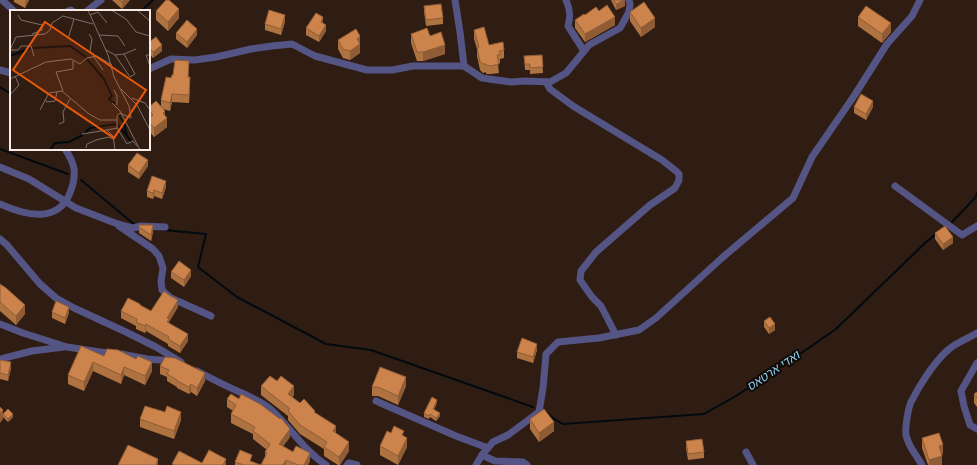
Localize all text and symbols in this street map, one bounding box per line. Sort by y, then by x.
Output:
inset map [10,10,150,150]
water label: ואדי ארטאס [744,347,803,394]

